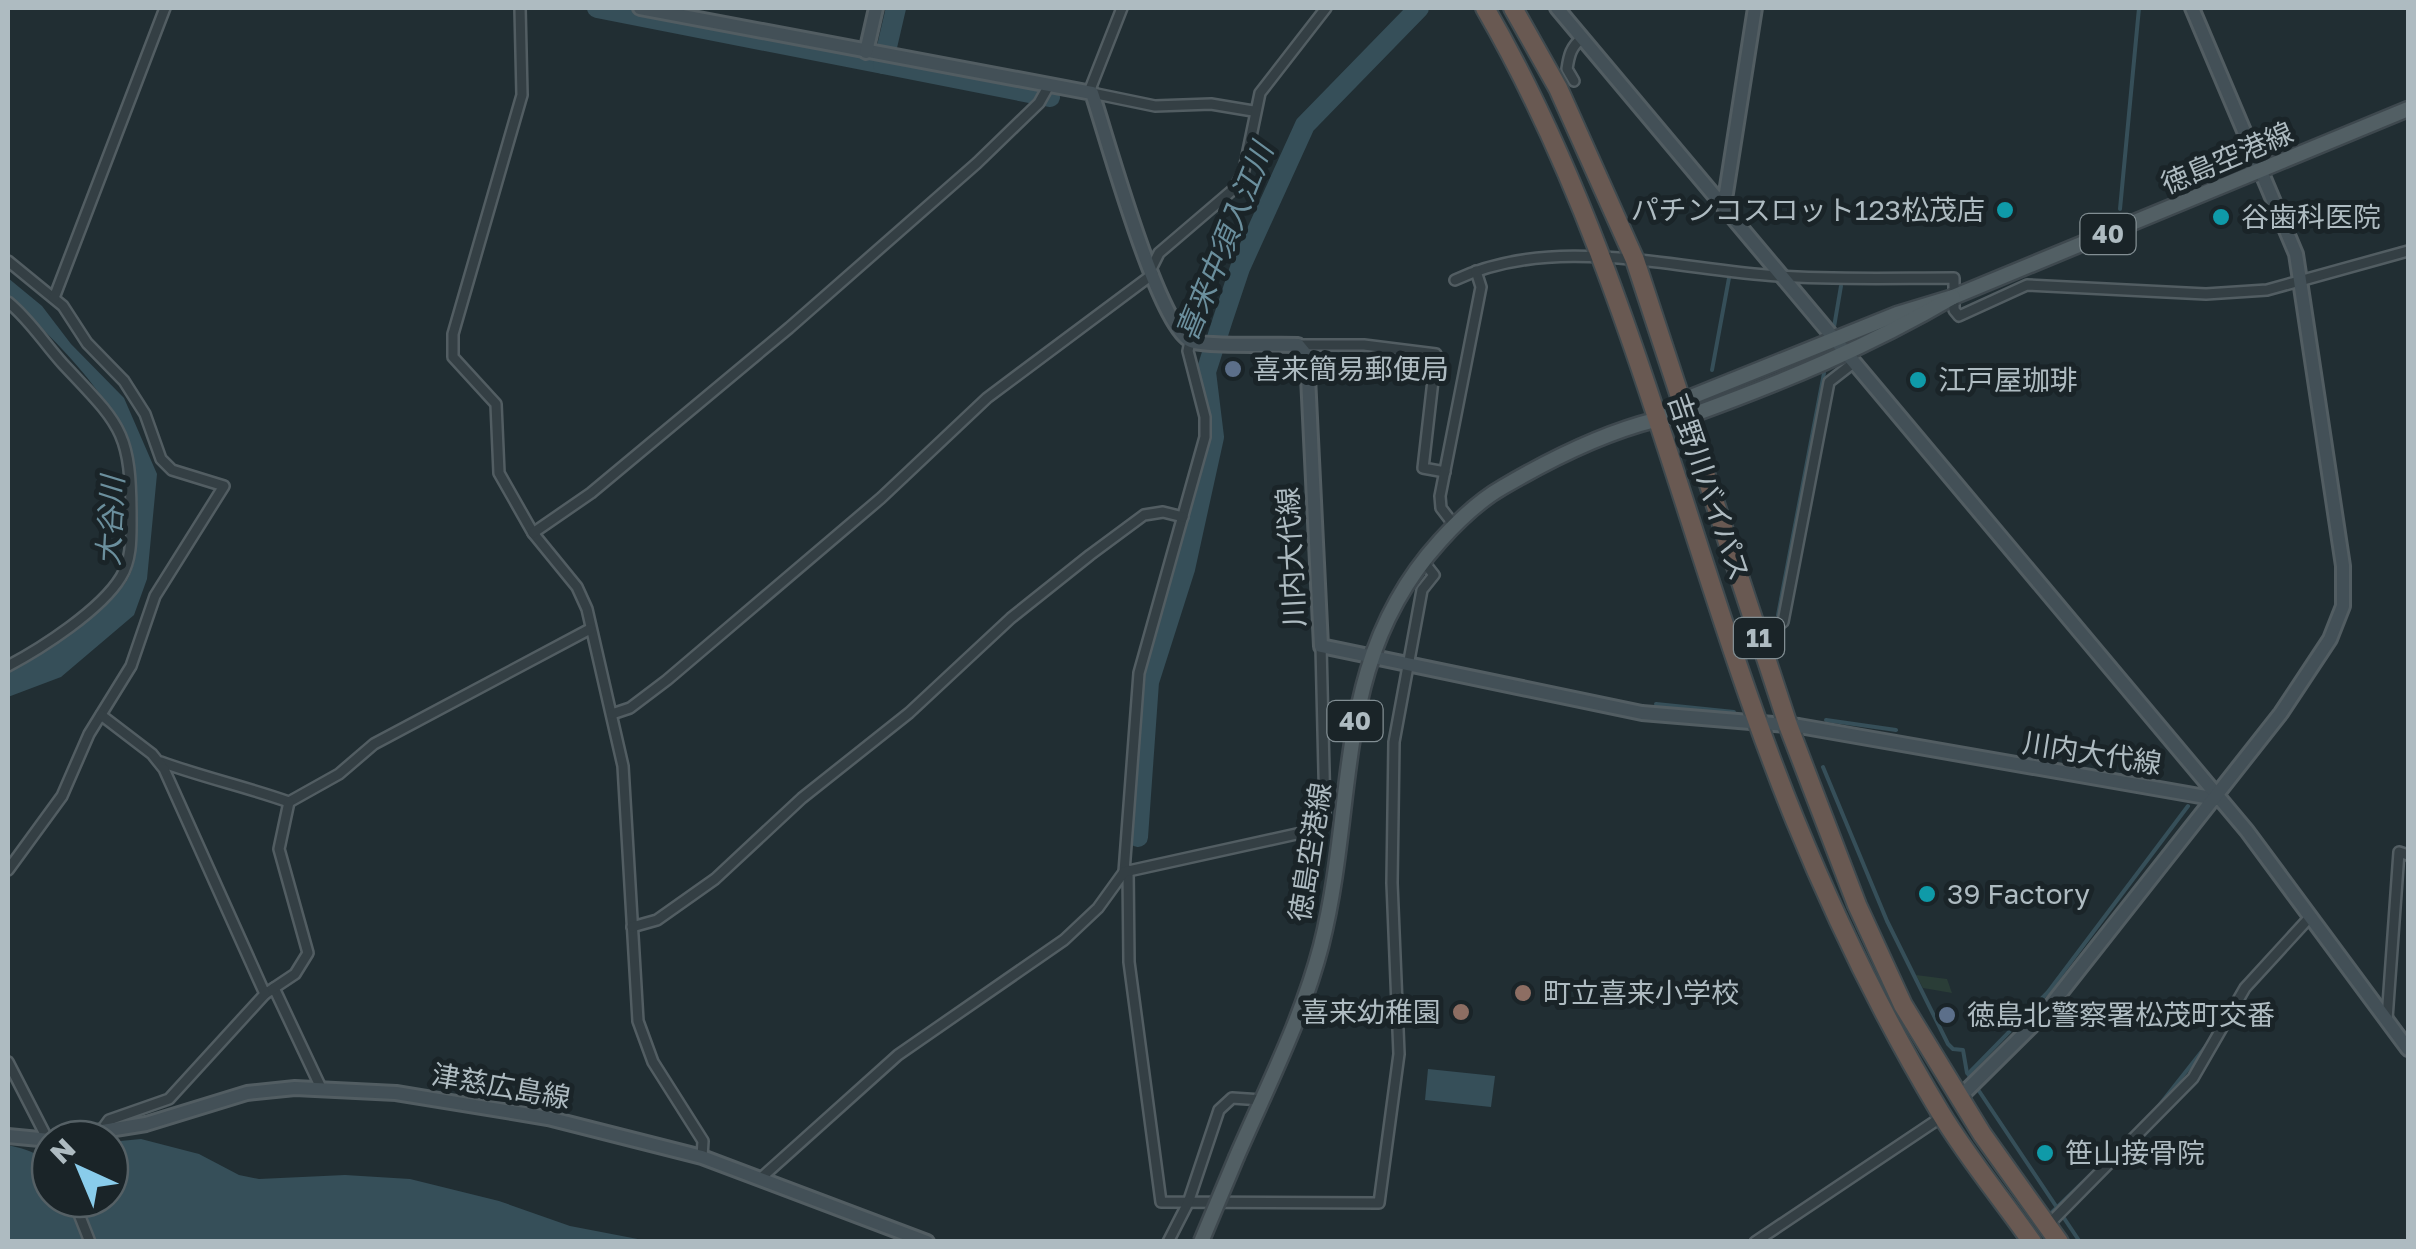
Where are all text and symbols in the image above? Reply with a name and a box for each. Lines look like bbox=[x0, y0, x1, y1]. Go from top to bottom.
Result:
street label: 徳島空港線 bbox=[2156, 115, 2298, 200]
water label: 喜来中須入江川 bbox=[1168, 135, 1281, 346]
place label: パチンコスロット123松茂店 bbox=[1631, 193, 1985, 226]
marker: パチンコスロット123松茂店 bbox=[1994, 199, 2016, 221]
place label: 谷歯科医院 bbox=[2241, 200, 2381, 233]
marker: 谷歯科医院 bbox=[2210, 206, 2232, 228]
road number: 40 bbox=[2080, 214, 2136, 254]
place label: 喜来簡易郵便局 bbox=[1253, 352, 1449, 385]
marker: 喜来簡易郵便局 bbox=[1222, 358, 1244, 380]
place label: 江戸屋珈琲 bbox=[1938, 363, 2078, 396]
marker: 江戸屋珈琲 bbox=[1907, 369, 1929, 391]
street label: 吉野川バイパス bbox=[1662, 389, 1757, 585]
water label: 大谷川 bbox=[90, 472, 130, 567]
street label: 川内大代線 bbox=[1270, 486, 1311, 628]
road number: 11 bbox=[1734, 618, 1784, 658]
road number: 40 bbox=[1328, 701, 1382, 741]
street label: 川内大代線 bbox=[2020, 725, 2164, 780]
street label: 徳島空港線 bbox=[1282, 780, 1337, 924]
place label: 39 Factory bbox=[1947, 877, 2090, 910]
marker: 39 Factory bbox=[1916, 883, 1938, 905]
place label: 町立喜来小学校 bbox=[1543, 976, 1739, 1009]
marker: 町立喜来小学校 bbox=[1512, 982, 1534, 1004]
place label: 喜来幼稚園 bbox=[1301, 995, 1441, 1028]
place label: 徳島北警察署松茂町交番 bbox=[1967, 998, 2275, 1031]
marker: 喜来幼稚園 bbox=[1450, 1001, 1472, 1023]
marker: 徳島北警察署松茂町交番 bbox=[1936, 1004, 1958, 1026]
street label: 津慈広島線 bbox=[429, 1057, 573, 1114]
north arrow bbox=[30, 1119, 130, 1219]
text: N bbox=[43, 1131, 81, 1170]
place label: 笹山接骨院 bbox=[2065, 1136, 2205, 1169]
marker: 笹山接骨院 bbox=[2034, 1142, 2056, 1164]

